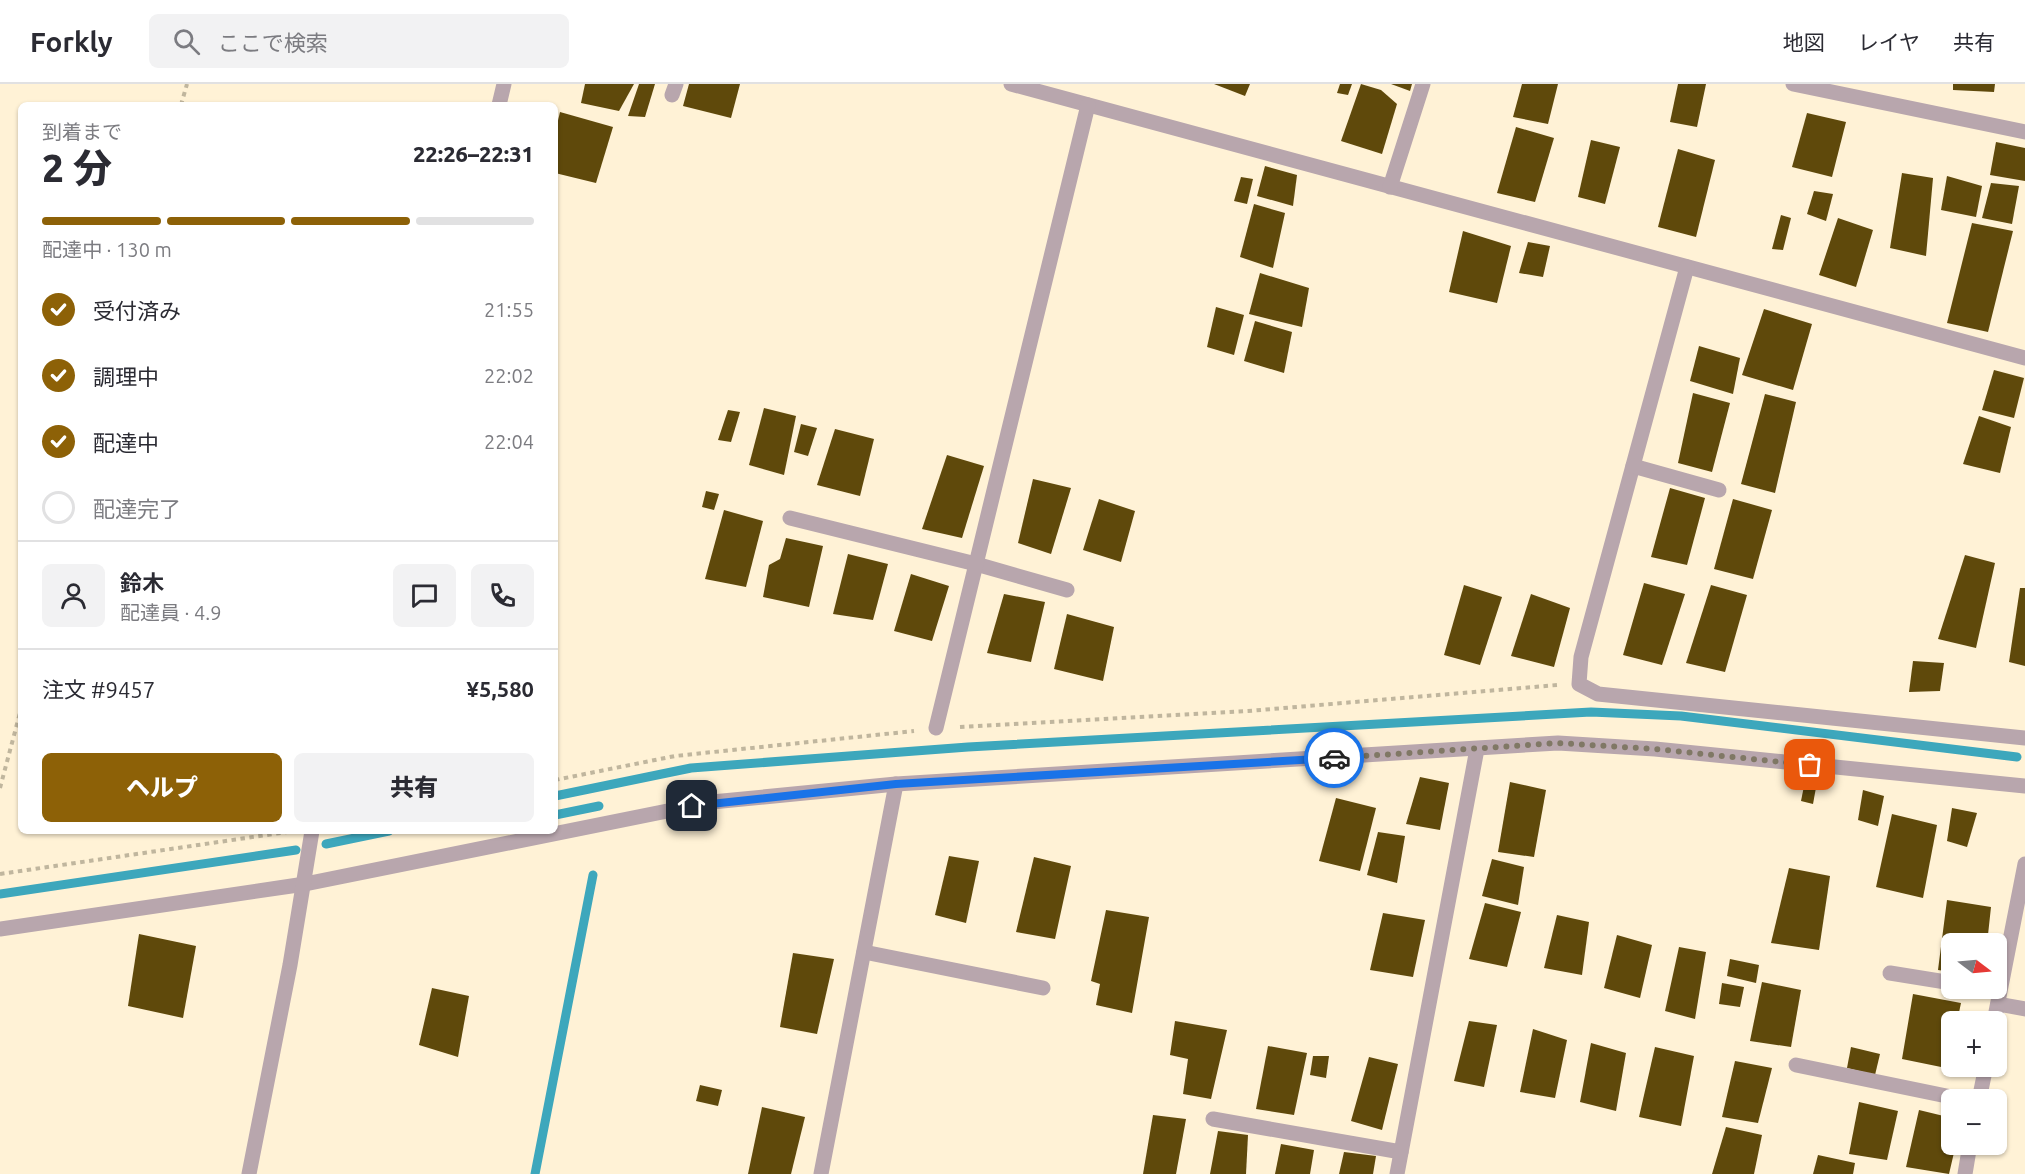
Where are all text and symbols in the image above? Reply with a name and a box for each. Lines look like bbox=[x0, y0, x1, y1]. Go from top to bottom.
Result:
search box bbox=[149, 14, 569, 68]
icon: search bbox=[170, 25, 203, 58]
text: Forkly bbox=[30, 26, 113, 57]
text: ここで検索 bbox=[218, 30, 328, 55]
text: 地図 bbox=[1783, 30, 1825, 54]
text: レイヤ bbox=[1858, 30, 1920, 54]
text: 共有 bbox=[1953, 30, 1995, 54]
text: 到着まで bbox=[42, 120, 122, 143]
text: 22:26–22:31 bbox=[413, 141, 534, 166]
text: 2 分 bbox=[42, 146, 112, 189]
text: 配達中 · 130 m bbox=[42, 238, 172, 261]
icon: check bbox=[42, 293, 75, 326]
text: 受付済み bbox=[93, 298, 181, 323]
text: 21:55 bbox=[484, 298, 534, 321]
icon: check bbox=[42, 359, 75, 392]
text: 調理中 bbox=[93, 364, 159, 389]
text: 22:02 bbox=[484, 364, 534, 387]
icon: check bbox=[42, 425, 75, 458]
text: 配達中 bbox=[93, 430, 159, 455]
text: 22:04 bbox=[484, 430, 534, 453]
text: 配達完了 bbox=[93, 496, 181, 521]
button: person bbox=[42, 564, 105, 627]
button: chat bbox=[393, 564, 456, 627]
button: phone bbox=[471, 564, 534, 627]
text: 鈴木 bbox=[120, 570, 164, 595]
text: 配達員 · 4.9 bbox=[120, 601, 222, 624]
text: ¥5,580 bbox=[467, 676, 534, 701]
text: 注文 #9457 bbox=[42, 677, 155, 702]
courier bbox=[1304, 728, 1364, 788]
pin bbox=[1784, 739, 1835, 790]
icon: car bbox=[1318, 742, 1351, 775]
icon: bag bbox=[1793, 748, 1826, 781]
button: ヘルプ bbox=[42, 753, 282, 822]
button: 共有 bbox=[294, 753, 534, 822]
pin bbox=[666, 780, 717, 831]
icon: home bbox=[675, 789, 708, 822]
north arrow bbox=[1941, 933, 2007, 999]
map controls bbox=[1941, 933, 2007, 1155]
button: + bbox=[1941, 1011, 2007, 1077]
button: − bbox=[1941, 1089, 2007, 1155]

